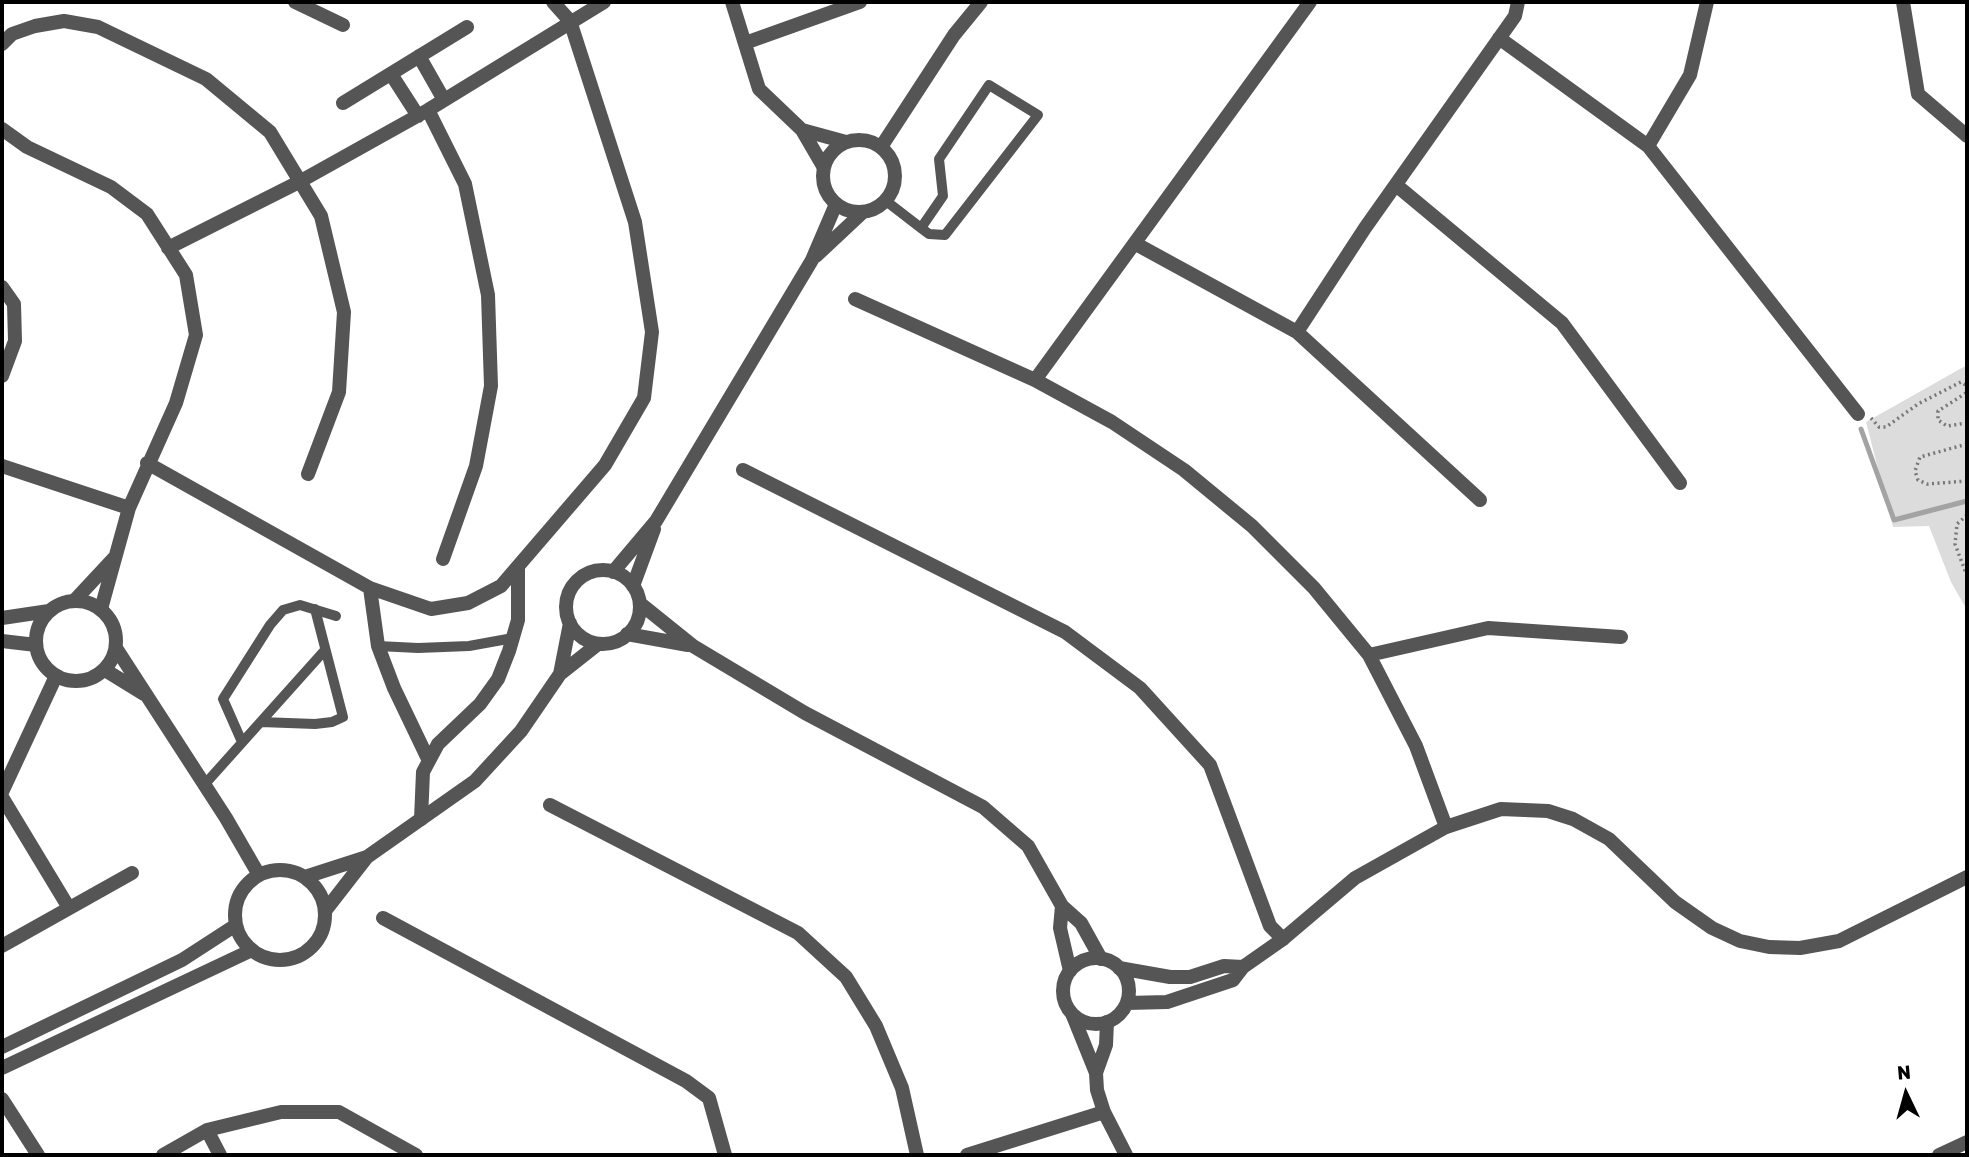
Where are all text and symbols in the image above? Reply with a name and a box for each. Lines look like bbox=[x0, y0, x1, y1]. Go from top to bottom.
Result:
north arrow bbox=[1871, 1059, 1941, 1129]
text: N bbox=[1896, 1061, 1912, 1085]

